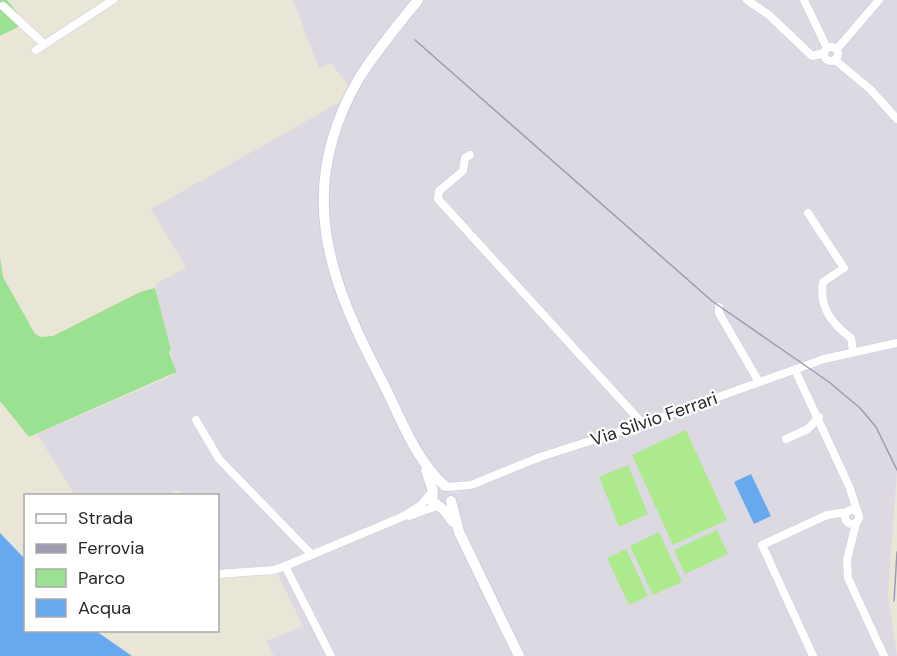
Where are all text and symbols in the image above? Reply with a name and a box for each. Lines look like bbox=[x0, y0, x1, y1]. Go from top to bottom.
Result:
street label: Via Silvio Ferrari bbox=[587, 386, 721, 452]
legend bbox=[24, 494, 219, 632]
text: Strada bbox=[78, 506, 133, 530]
text: Ferrovia bbox=[78, 536, 144, 560]
text: Parco bbox=[78, 566, 125, 590]
text: Acqua bbox=[78, 596, 131, 620]

